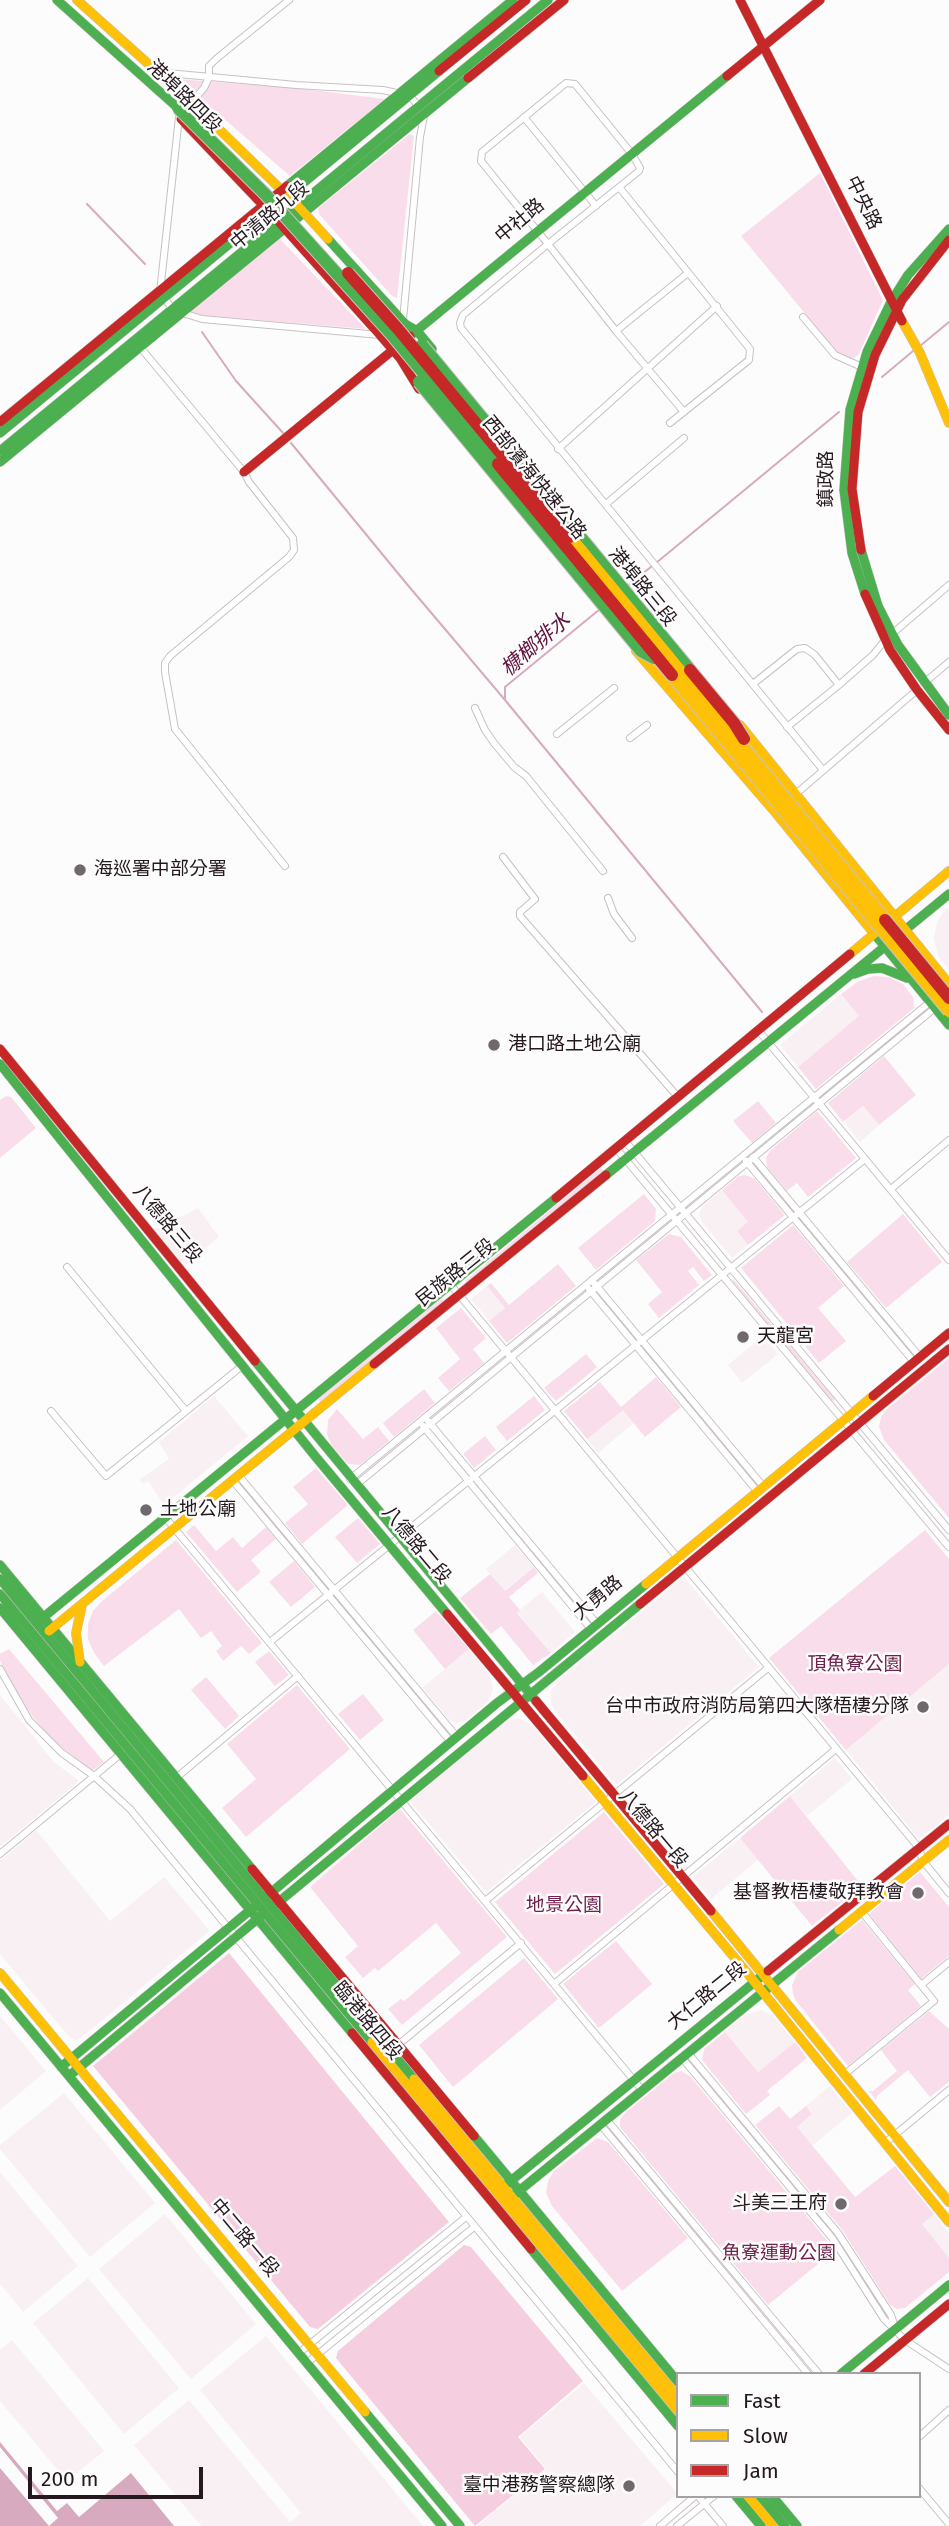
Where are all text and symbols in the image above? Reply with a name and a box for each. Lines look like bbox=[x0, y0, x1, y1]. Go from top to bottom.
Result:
street label: 港埠路四段 bbox=[142, 56, 226, 138]
street label: 中央路 bbox=[840, 172, 886, 234]
street label: 中清路九段 bbox=[226, 177, 314, 255]
street label: 中社路 bbox=[491, 194, 549, 248]
street label: 西部濱海快速公路 bbox=[477, 412, 591, 544]
street label: 鎮政路 bbox=[816, 451, 838, 507]
street label: 港埠路三段 bbox=[603, 543, 681, 631]
water label: 槺榔排水 bbox=[496, 608, 576, 682]
place label: 海巡署中部分署 bbox=[94, 859, 227, 881]
marker: 海巡署中部分署 bbox=[72, 862, 88, 878]
place label: 港口路土地公廟 bbox=[508, 1034, 641, 1056]
marker: 港口路土地公廟 bbox=[486, 1037, 502, 1053]
street label: 八德路三段 bbox=[128, 1180, 206, 1268]
street label: 民族路三段 bbox=[412, 1234, 500, 1312]
place label: 天龍宮 bbox=[757, 1326, 814, 1348]
marker: 天龍宮 bbox=[735, 1329, 751, 1345]
place label: 土地公廟 bbox=[160, 1499, 236, 1521]
street label: 八德路二段 bbox=[377, 1501, 455, 1589]
marker: 土地公廟 bbox=[138, 1502, 154, 1518]
street label: 大勇路 bbox=[569, 1571, 627, 1625]
park label: 頂魚寮公園 bbox=[808, 1654, 902, 1676]
place label: 台中市政府消防局第四大隊梧棲分隊 bbox=[605, 1696, 909, 1718]
marker: 台中市政府消防局第四大隊梧棲分隊 bbox=[915, 1699, 931, 1715]
street label: 八德路一段 bbox=[614, 1785, 692, 1873]
place label: 基督教梧棲敬拜教會 bbox=[733, 1882, 904, 1904]
marker: 基督教梧棲敬拜教會 bbox=[910, 1885, 926, 1901]
park label: 地景公園 bbox=[526, 1895, 602, 1917]
street label: 大仁路二段 bbox=[663, 1957, 751, 2035]
street label: 臨港路四段 bbox=[328, 1977, 406, 2065]
place label: 斗美三王府 bbox=[732, 2193, 827, 2215]
street label: 中二路一段 bbox=[205, 2194, 283, 2282]
marker: 斗美三王府 bbox=[833, 2196, 849, 2212]
park label: 魚寮運動公園 bbox=[722, 2243, 836, 2265]
legend bbox=[676, 2372, 921, 2498]
text: Fast bbox=[743, 2388, 781, 2414]
text: Slow bbox=[743, 2423, 788, 2449]
scale bar bbox=[32, 2452, 206, 2496]
text: Jam bbox=[743, 2458, 779, 2484]
text: 200 m bbox=[41, 2466, 98, 2492]
place label: 臺中港務警察總隊 bbox=[463, 2475, 615, 2497]
marker: 臺中港務警察總隊 bbox=[621, 2478, 637, 2494]

